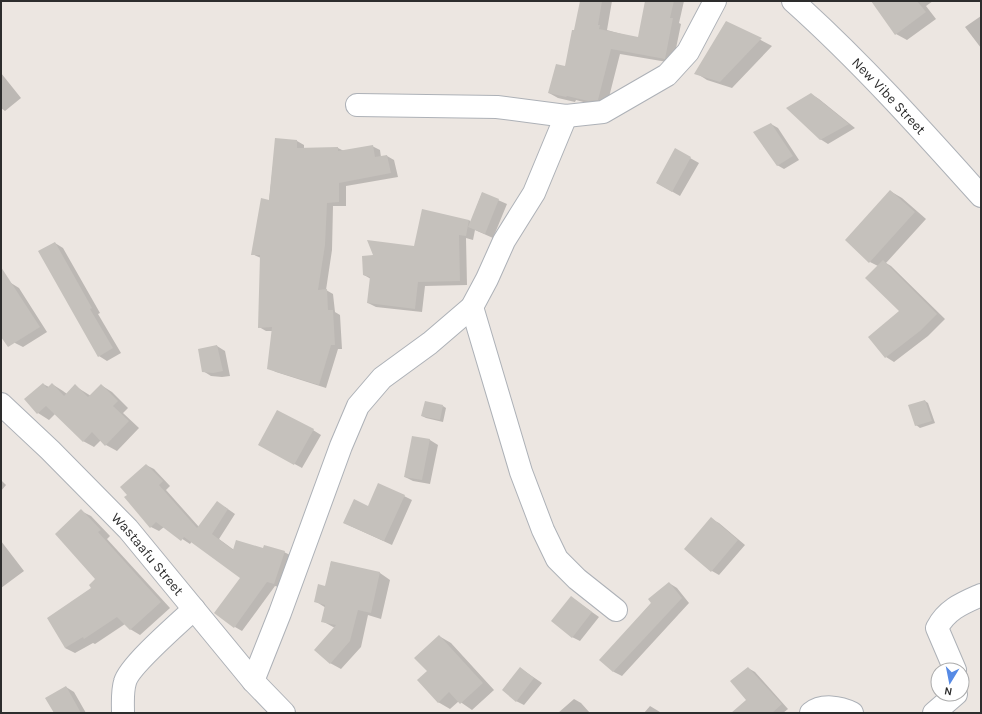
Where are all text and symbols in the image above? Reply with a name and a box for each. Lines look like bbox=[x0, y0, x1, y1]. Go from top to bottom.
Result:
street label: New Vibe Street bbox=[848, 54, 929, 138]
street label: Wastaafu Street bbox=[108, 509, 187, 599]
north arrow bbox=[930, 662, 970, 702]
text: N bbox=[943, 684, 953, 698]

